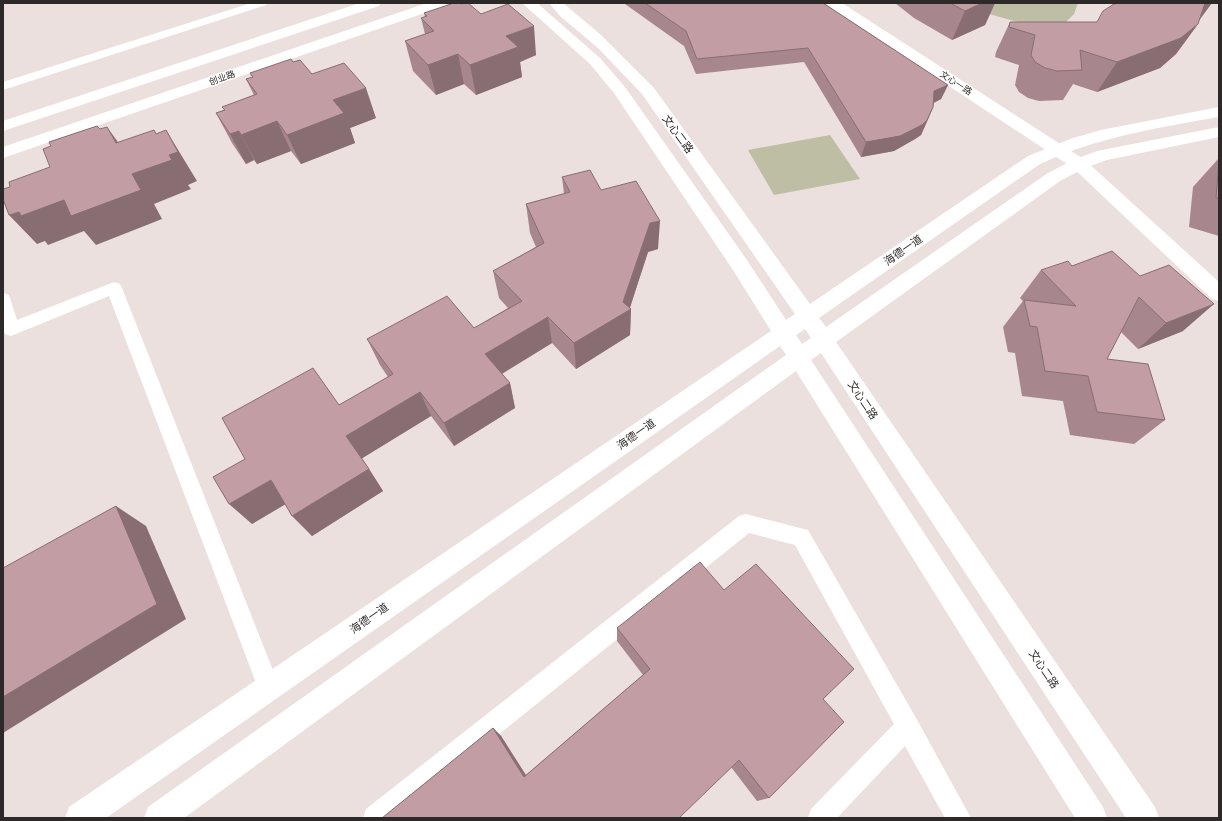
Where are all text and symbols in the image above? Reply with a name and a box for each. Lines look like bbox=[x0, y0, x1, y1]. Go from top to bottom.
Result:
street label: 创业路 bbox=[207, 68, 236, 87]
street label: 文心一路 bbox=[938, 68, 974, 97]
street label: 文心二路 bbox=[659, 112, 697, 156]
street label: 海德一道 bbox=[881, 232, 925, 268]
street label: 文心二路 bbox=[845, 378, 881, 422]
street label: 海德一道 bbox=[614, 416, 658, 452]
street label: 海德一道 bbox=[347, 600, 391, 636]
street label: 文心二路 bbox=[1026, 647, 1062, 691]

